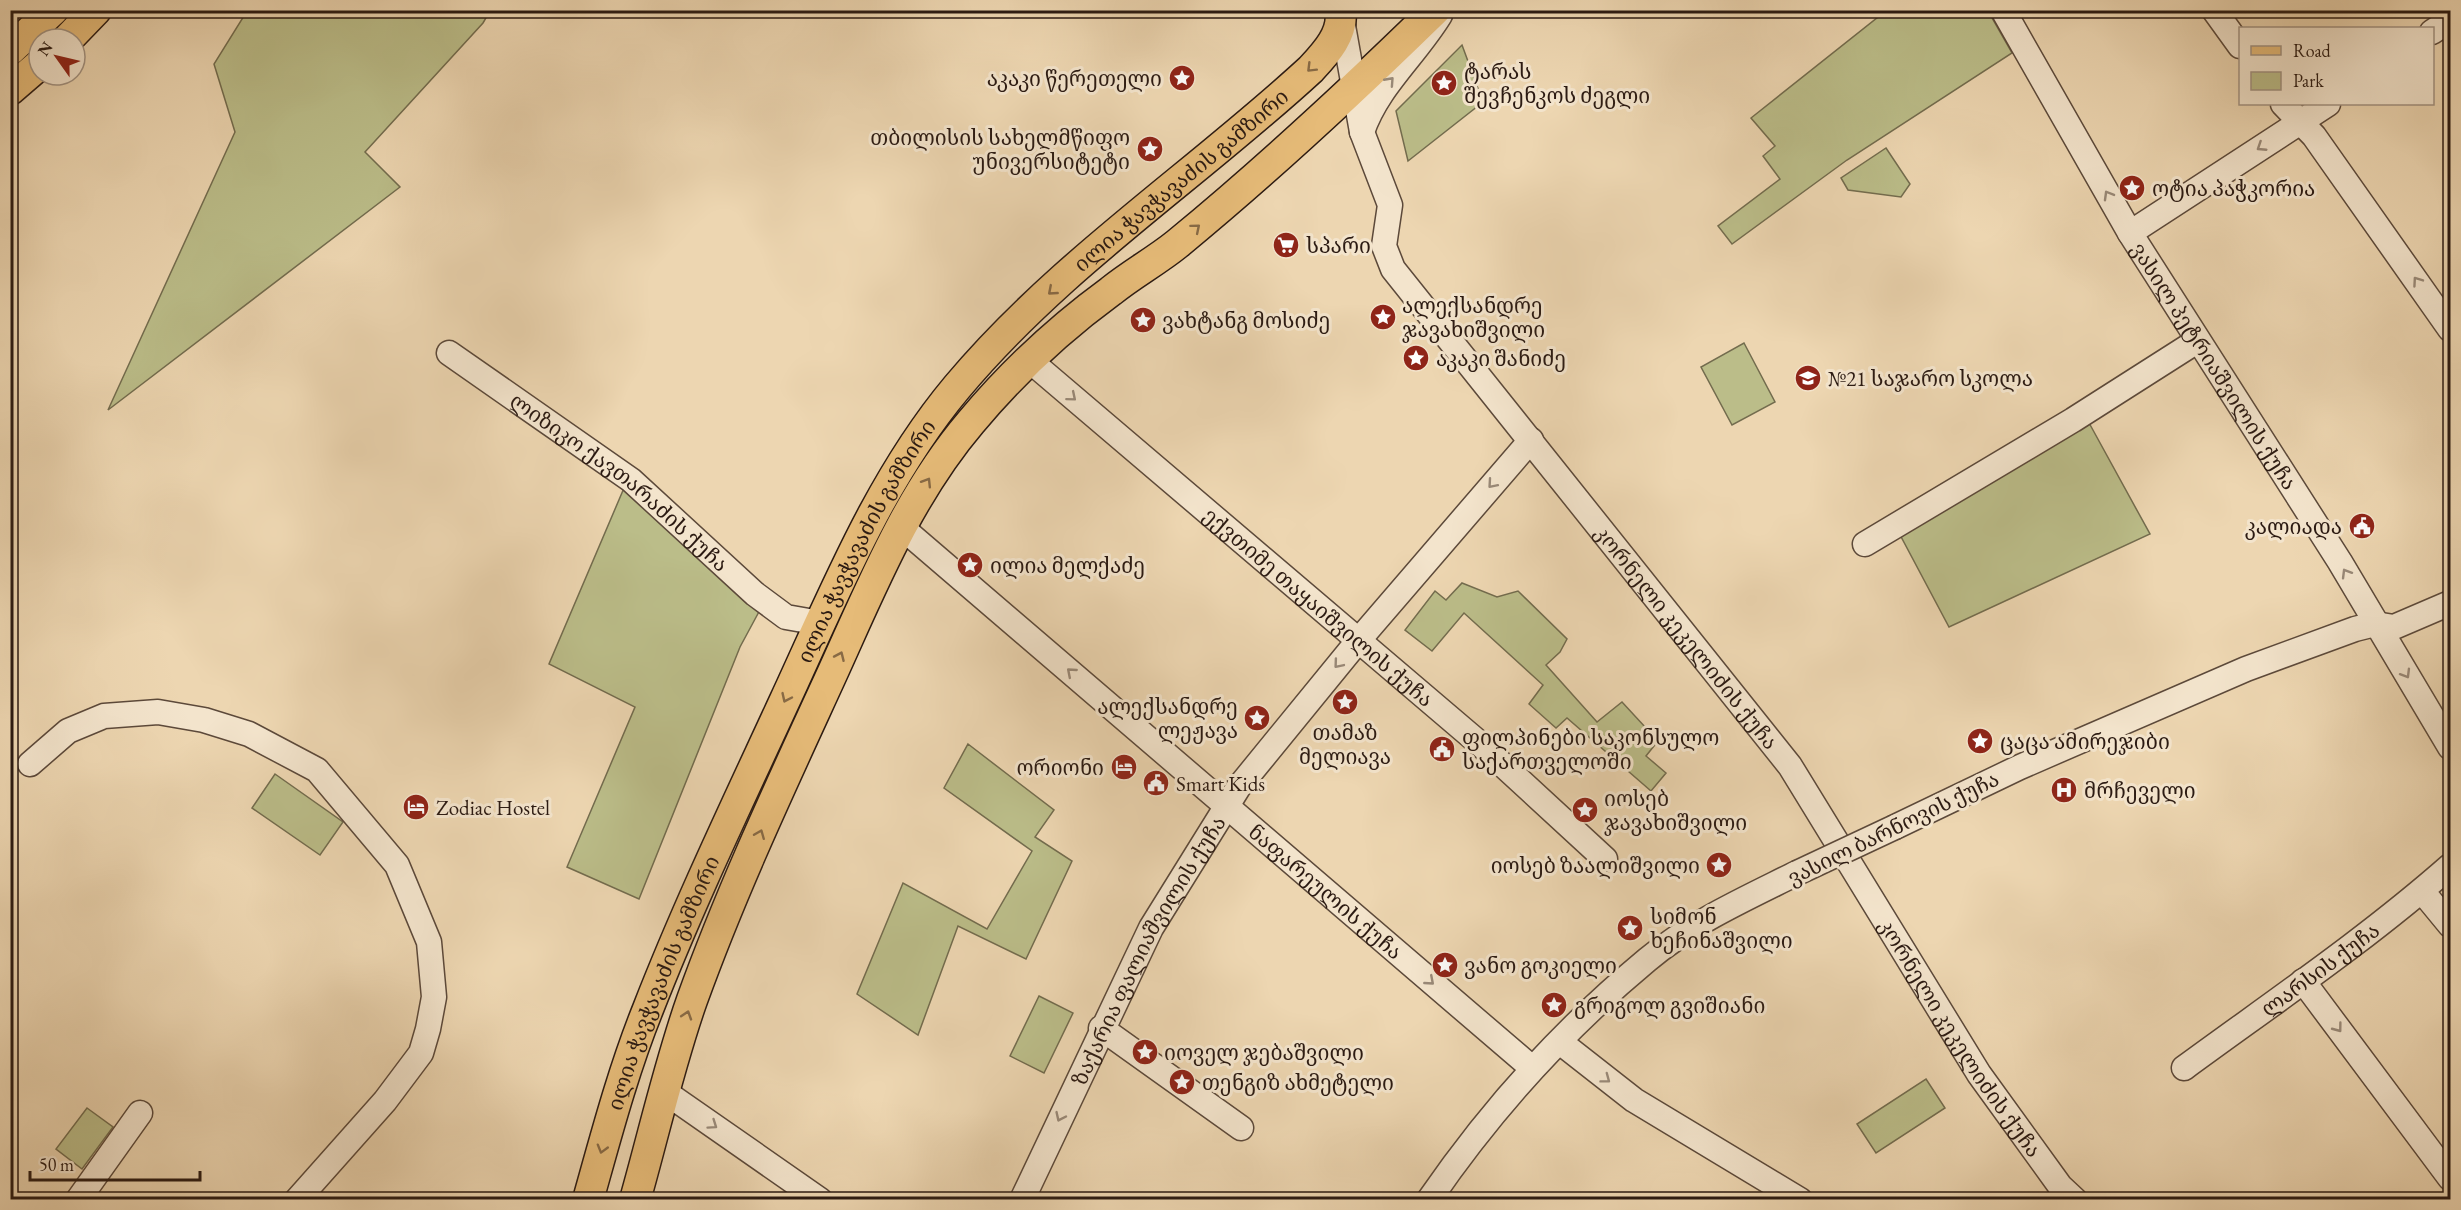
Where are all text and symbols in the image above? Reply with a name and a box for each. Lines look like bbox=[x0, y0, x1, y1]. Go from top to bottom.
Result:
north arrow bbox=[27, 27, 87, 87]
legend bbox=[2239, 27, 2434, 105]
text: N bbox=[33, 38, 57, 60]
text: Road bbox=[2293, 39, 2332, 62]
place label: ტარას შევჩენკოს ძეგლი bbox=[1464, 58, 1650, 109]
one-way arrow bbox=[1307, 61, 1318, 72]
place icon: აკაკი წერეთელი bbox=[1167, 63, 1197, 93]
place label: აკაკი წერეთელი bbox=[987, 65, 1162, 92]
place icon: ტარას შევჩენკოს ძეგლი bbox=[1429, 68, 1459, 98]
text: Park bbox=[2293, 69, 2324, 92]
one-way arrow bbox=[1383, 78, 1394, 88]
street label: ილია ჭავჭავაძის გამზირი bbox=[1068, 82, 1294, 277]
place label: თბილისის სახელმწიფო უნივერსიტეტი bbox=[870, 124, 1130, 175]
place icon: თბილისის სახელმწიფო უნივერსიტეტი bbox=[1135, 134, 1165, 164]
one-way arrow bbox=[2257, 140, 2268, 151]
place icon: ოტია პაჭკორია bbox=[2117, 173, 2147, 203]
place label: ოტია პაჭკორია bbox=[2152, 175, 2315, 202]
one-way arrow bbox=[2103, 191, 2115, 201]
one-way arrow bbox=[1189, 224, 1200, 235]
supermarket icon: სპარი bbox=[1271, 230, 1301, 260]
place label: სპარი bbox=[1306, 232, 1371, 259]
street label: ვასილ პეტრიაშვილის ქუჩა bbox=[2126, 237, 2304, 494]
one-way arrow bbox=[2413, 277, 2424, 288]
one-way arrow bbox=[1048, 284, 1059, 295]
place label: ალექსანდრე ჯავახიშვილი bbox=[1402, 292, 1545, 343]
place icon: ალექსანდრე ჯავახიშვილი bbox=[1368, 302, 1398, 332]
place icon: ვახტანგ მოსიძე bbox=[1128, 305, 1158, 335]
place label: ვახტანგ მოსიძე bbox=[1162, 307, 1330, 334]
place icon: აკაკი შანიძე bbox=[1401, 343, 1431, 373]
place label: აკაკი შანიძე bbox=[1436, 345, 1566, 372]
school or university icon: №21 საჯარო სკოლა bbox=[1793, 363, 1823, 393]
place label: №21 საჯარო სკოლა bbox=[1828, 365, 2033, 392]
street label: ლიზიკო ქავთარაძის ქუჩა bbox=[505, 386, 735, 577]
one-way arrow bbox=[1065, 390, 1076, 401]
street label: ილია ჭავჭავაძის გამზირი bbox=[790, 414, 941, 667]
one-way arrow bbox=[1488, 477, 1499, 488]
one-way arrow bbox=[919, 478, 931, 488]
street label: ექვთიმე თაყაიშვილის ქუჩა bbox=[1198, 501, 1439, 712]
public building icon: კალიადა bbox=[2347, 511, 2377, 541]
place label: კალიადა bbox=[2245, 513, 2342, 540]
street label: კორნელი კეკელიძის ქუჩა bbox=[1589, 519, 1785, 755]
place icon: ილია მელქაძე bbox=[955, 550, 985, 580]
place label: ილია მელქაძე bbox=[990, 552, 1145, 579]
one-way arrow bbox=[2342, 569, 2353, 579]
one-way arrow bbox=[832, 652, 844, 663]
one-way arrow bbox=[1335, 658, 1346, 669]
one-way arrow bbox=[2399, 667, 2410, 678]
one-way arrow bbox=[1067, 668, 1078, 679]
place icon: თამაზ მელიავა bbox=[1330, 687, 1360, 717]
one-way arrow bbox=[781, 691, 793, 702]
place label: ალექსანდრე ლეჟავა bbox=[1097, 693, 1238, 744]
place icon: ალექსანდრე ლეჟავა bbox=[1242, 703, 1272, 733]
place label: თამაზ მელიავა bbox=[1299, 719, 1391, 770]
place label: ფილპინები საკონსულო საქართველოში bbox=[1462, 724, 1719, 775]
place icon: ცაცა ამირეჯიბი bbox=[1965, 726, 1995, 756]
place label: ცაცა ამირეჯიბი bbox=[2000, 728, 2170, 755]
public building icon: ფილპინები საკონსულო საქართველოში bbox=[1427, 734, 1457, 764]
hotel icon: ორიონი bbox=[1109, 752, 1139, 782]
place label: ორიონი bbox=[1016, 754, 1104, 781]
street label: ვასილ ბარნოვის ქუჩა bbox=[1783, 765, 2003, 891]
public building icon: Smart Kids bbox=[1141, 768, 1171, 798]
place label: Smart Kids bbox=[1176, 770, 1265, 797]
hospital icon: მრჩეველი bbox=[2049, 775, 2079, 805]
place label: მრჩეველი bbox=[2084, 777, 2196, 804]
place label: იოსებ ჯავახიშვილი bbox=[1604, 785, 1747, 836]
hotel icon: Zodiac Hostel bbox=[401, 792, 431, 822]
place label: Zodiac Hostel bbox=[436, 794, 550, 821]
place icon: იოსებ ჯავახიშვილი bbox=[1570, 795, 1600, 825]
street label: ზაქარია ფალიაშვილის ქუჩა bbox=[1065, 810, 1231, 1089]
street label: ნაფარეულის ქუჩა bbox=[1243, 818, 1409, 965]
one-way arrow bbox=[753, 829, 765, 840]
place icon: იოსებ ზაალიშვილი bbox=[1704, 850, 1734, 880]
street label: ილია ჭავჭავაძის გამზირი bbox=[601, 851, 725, 1113]
place label: იოსებ ზაალიშვილი bbox=[1491, 852, 1700, 879]
place label: სიმონ ხეჩინაშვილი bbox=[1650, 903, 1793, 954]
place icon: სიმონ ხეჩინაშვილი bbox=[1615, 913, 1645, 943]
street label: კორნელი კეკელიძის ქუჩა bbox=[1873, 913, 2048, 1162]
street label: ლარსის ქუჩა bbox=[2255, 916, 2384, 1022]
place icon: ვანო გოკიელი bbox=[1430, 950, 1460, 980]
place label: ვანო გოკიელი bbox=[1464, 952, 1617, 979]
one-way arrow bbox=[1423, 974, 1434, 985]
place icon: გრიგოლ გვიშიანი bbox=[1539, 990, 1569, 1020]
place label: გრიგოლ გვიშიანი bbox=[1574, 992, 1765, 1019]
one-way arrow bbox=[680, 1010, 693, 1021]
one-way arrow bbox=[2331, 1022, 2342, 1033]
place icon: იოველ ჯებაშვილი bbox=[1130, 1037, 1160, 1067]
place label: იოველ ჯებაშვილი bbox=[1164, 1039, 1364, 1066]
place icon: თენგიზ ახმეტელი bbox=[1167, 1067, 1197, 1097]
place label: თენგიზ ახმეტელი bbox=[1202, 1069, 1394, 1096]
one-way arrow bbox=[1599, 1072, 1610, 1083]
one-way arrow bbox=[1055, 1110, 1067, 1121]
one-way arrow bbox=[707, 1118, 718, 1129]
one-way arrow bbox=[597, 1143, 609, 1154]
scale bar bbox=[30, 1144, 200, 1182]
text: 50 m bbox=[39, 1153, 74, 1176]

